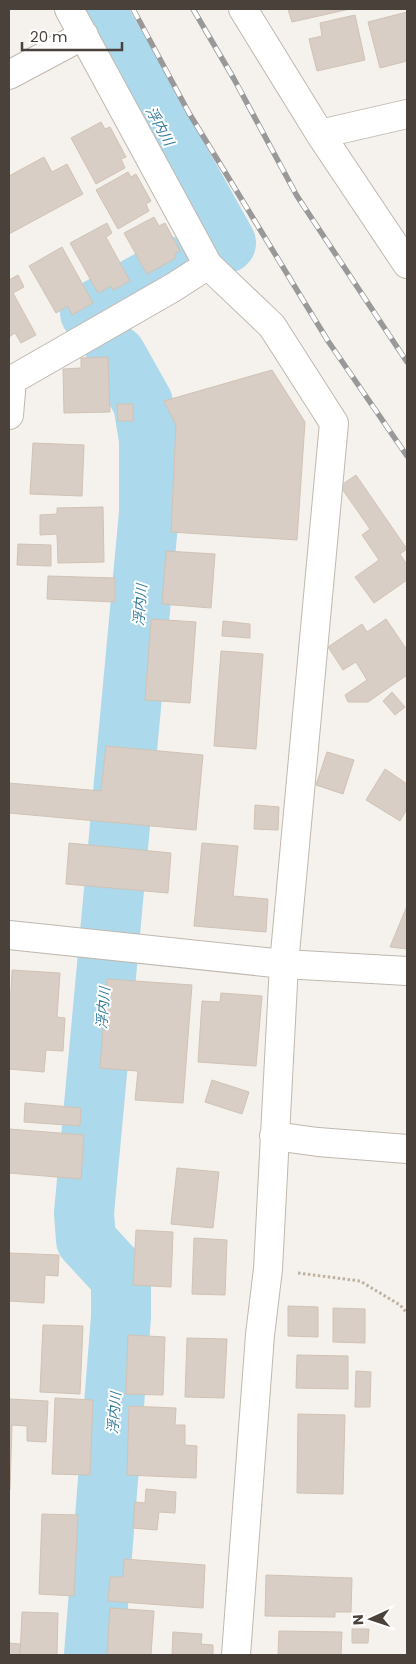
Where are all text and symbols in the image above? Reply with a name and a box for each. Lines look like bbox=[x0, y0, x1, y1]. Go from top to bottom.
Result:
scale bar bbox=[22, 20, 122, 52]
text: 20 m bbox=[30, 26, 68, 47]
water label: 浮内川 bbox=[141, 103, 180, 151]
water label: 浮内川 bbox=[128, 581, 152, 627]
water label: 浮内川 bbox=[91, 984, 115, 1030]
water label: 浮内川 bbox=[102, 1389, 126, 1435]
north arrow bbox=[346, 1594, 396, 1644]
text: N bbox=[348, 1614, 368, 1625]

